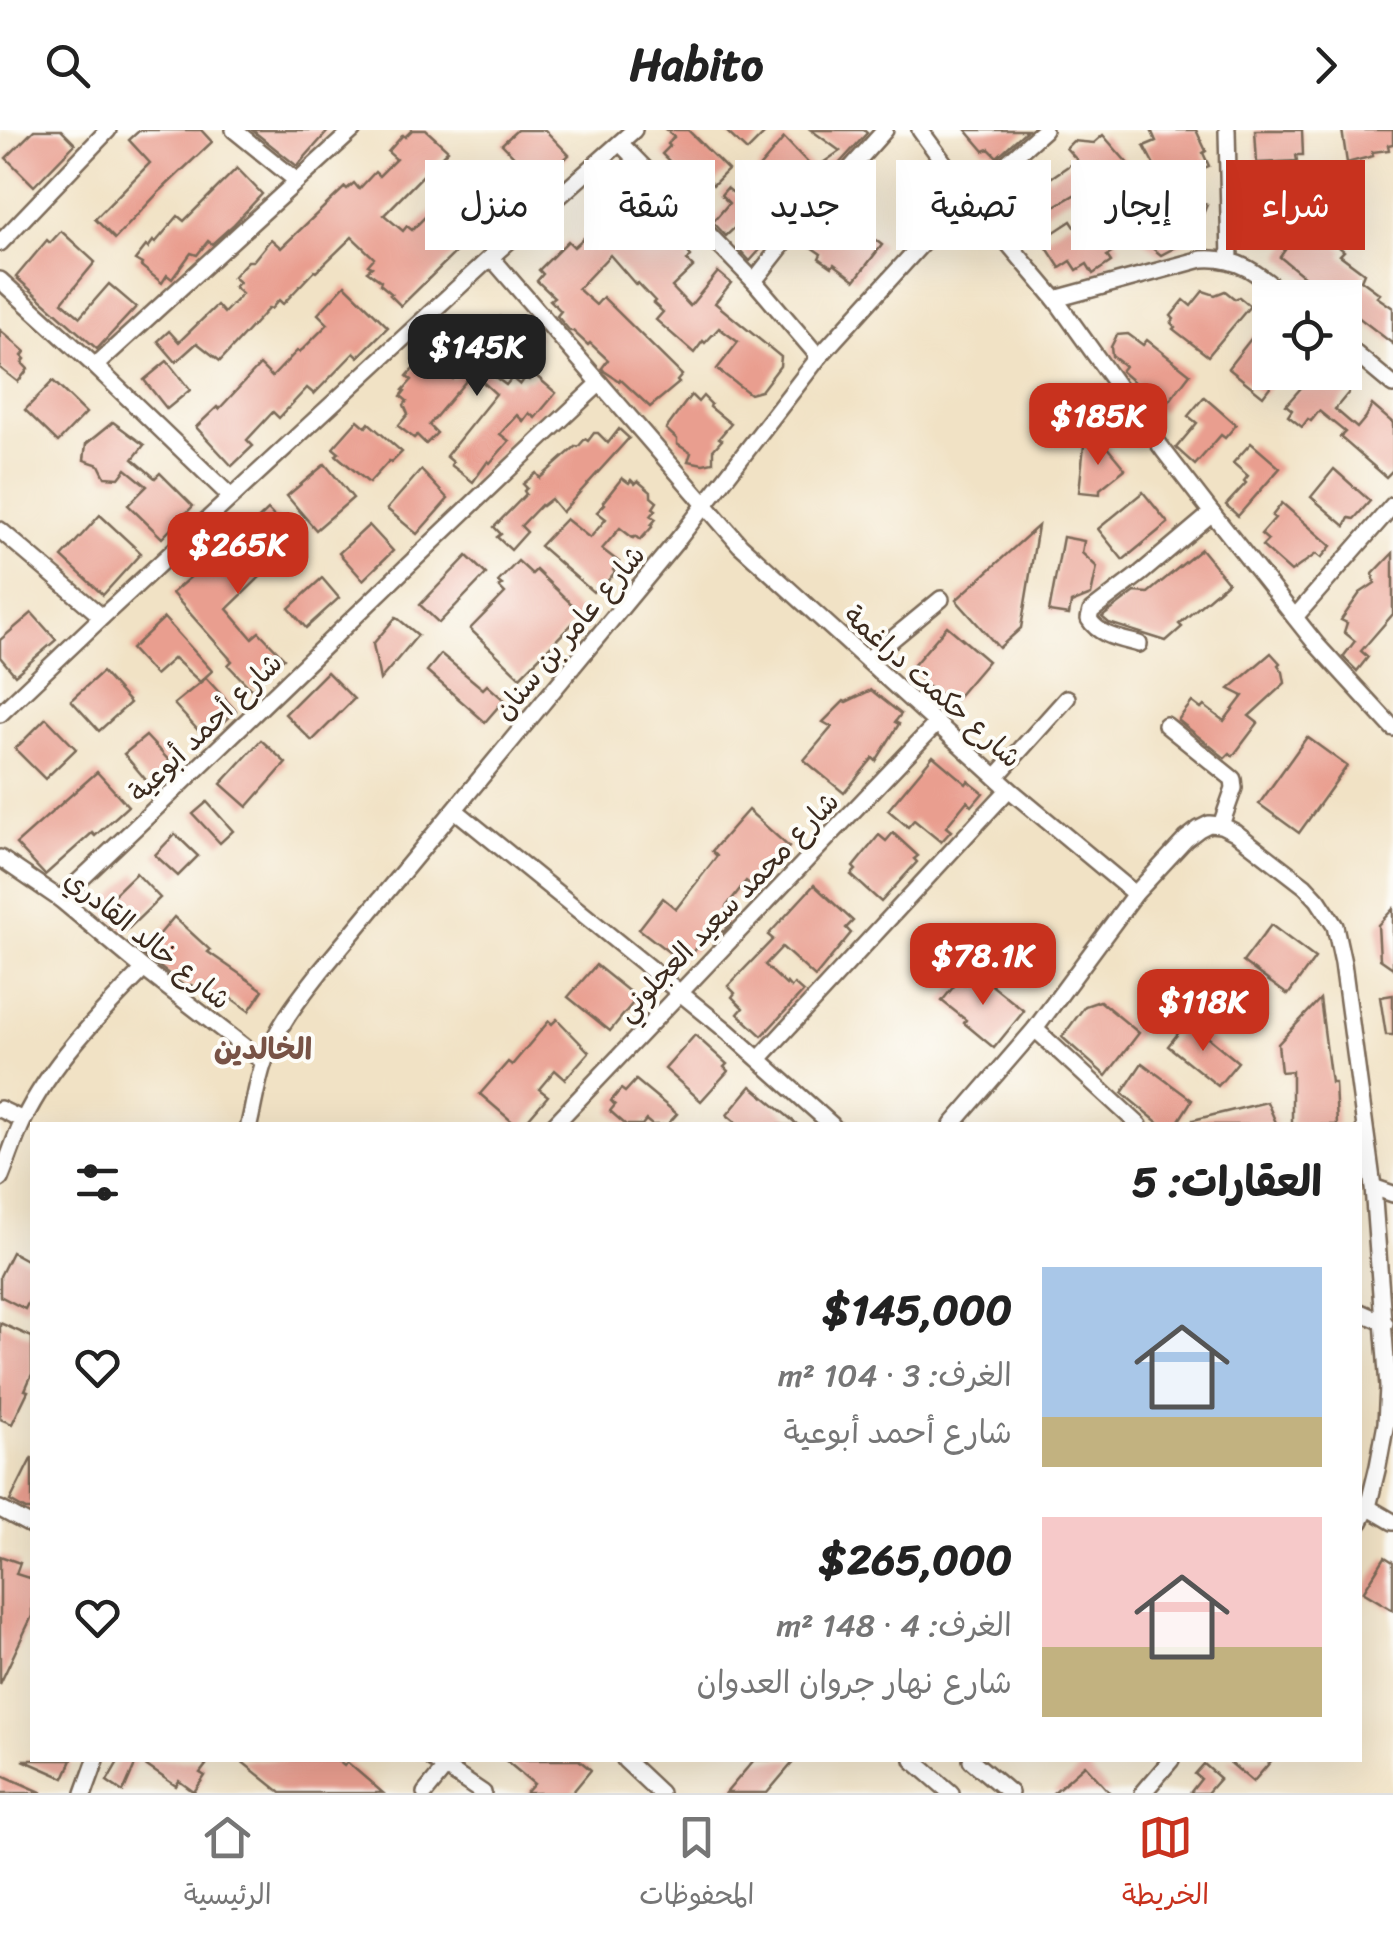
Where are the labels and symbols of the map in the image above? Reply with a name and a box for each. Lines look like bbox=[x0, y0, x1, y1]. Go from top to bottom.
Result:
pin: $145K bbox=[407, 314, 547, 399]
pin: $185K bbox=[1028, 383, 1168, 468]
pin: $265K bbox=[168, 512, 308, 597]
street label: شارع عامر بن سنان bbox=[481, 533, 658, 731]
street label: شارع حكمت دراغمة bbox=[832, 592, 1033, 780]
street label: شارع أحمد أبوعية bbox=[116, 640, 294, 814]
street label: شارع محمد سعيد العجلوني bbox=[603, 779, 851, 1033]
street label: شارع خالد القادري bbox=[53, 856, 242, 1023]
pin: $78.1K bbox=[902, 923, 1064, 1008]
pin: $118K bbox=[1133, 969, 1273, 1054]
district label: الخالدين bbox=[214, 1022, 312, 1076]

